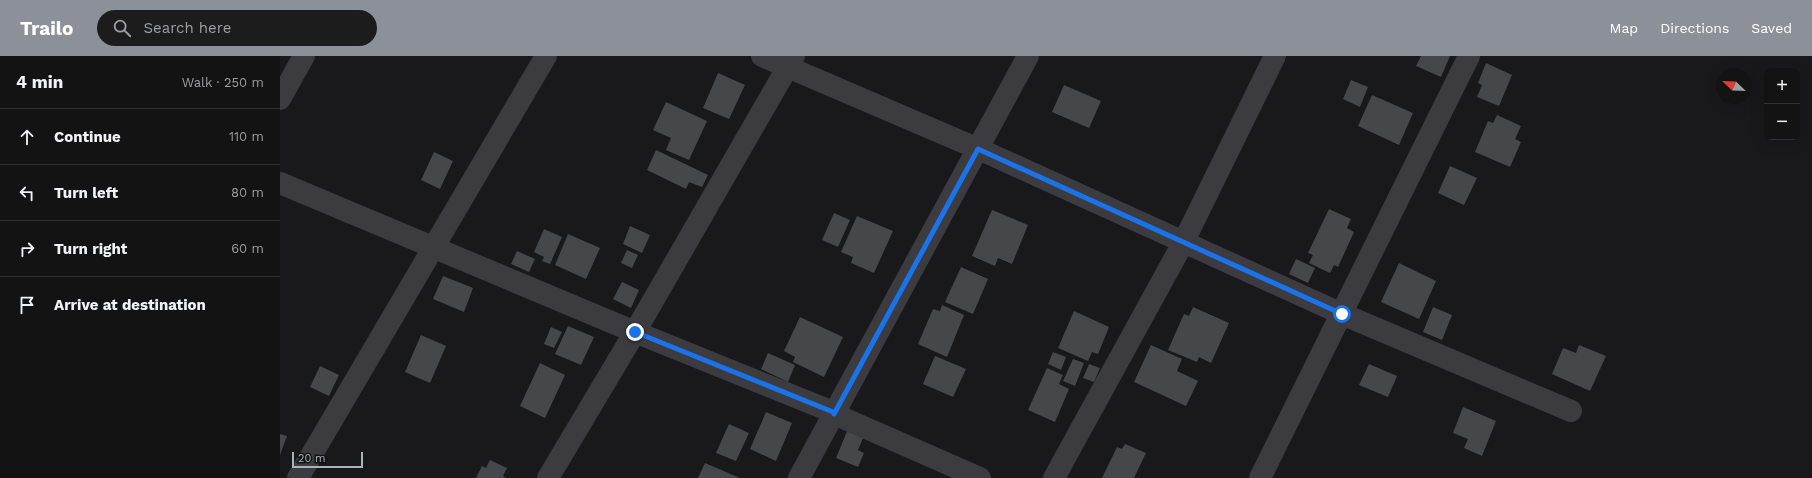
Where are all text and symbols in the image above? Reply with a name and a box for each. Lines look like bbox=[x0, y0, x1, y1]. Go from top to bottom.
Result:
search box bbox=[97, 10, 377, 46]
text: Trailo bbox=[20, 17, 73, 40]
icon: search bbox=[111, 17, 133, 39]
text: Search here bbox=[143, 19, 231, 37]
text: Map bbox=[1610, 20, 1638, 36]
text: Directions bbox=[1660, 20, 1729, 36]
text: Saved bbox=[1751, 20, 1792, 36]
north arrow bbox=[1716, 68, 1752, 104]
map controls bbox=[1764, 68, 1800, 140]
button: + bbox=[1764, 68, 1800, 104]
text: 4 min bbox=[16, 72, 63, 92]
text: Walk · 250 m bbox=[182, 75, 264, 90]
button: − bbox=[1764, 104, 1800, 140]
icon: ahead bbox=[16, 126, 38, 148]
text: Continue bbox=[54, 128, 121, 146]
text: 110 m bbox=[229, 129, 264, 144]
icon: left bbox=[16, 182, 38, 204]
text: Turn left bbox=[54, 184, 118, 202]
text: 80 m bbox=[231, 185, 264, 200]
icon: right bbox=[16, 238, 38, 260]
text: Turn right bbox=[54, 240, 127, 258]
text: 60 m bbox=[231, 241, 264, 256]
icon: arrive bbox=[16, 294, 38, 316]
text: Arrive at destination bbox=[54, 296, 206, 314]
route start bbox=[1333, 305, 1351, 323]
route end bbox=[626, 323, 644, 341]
scale bar bbox=[292, 450, 363, 469]
text: 20 m bbox=[298, 452, 326, 465]

